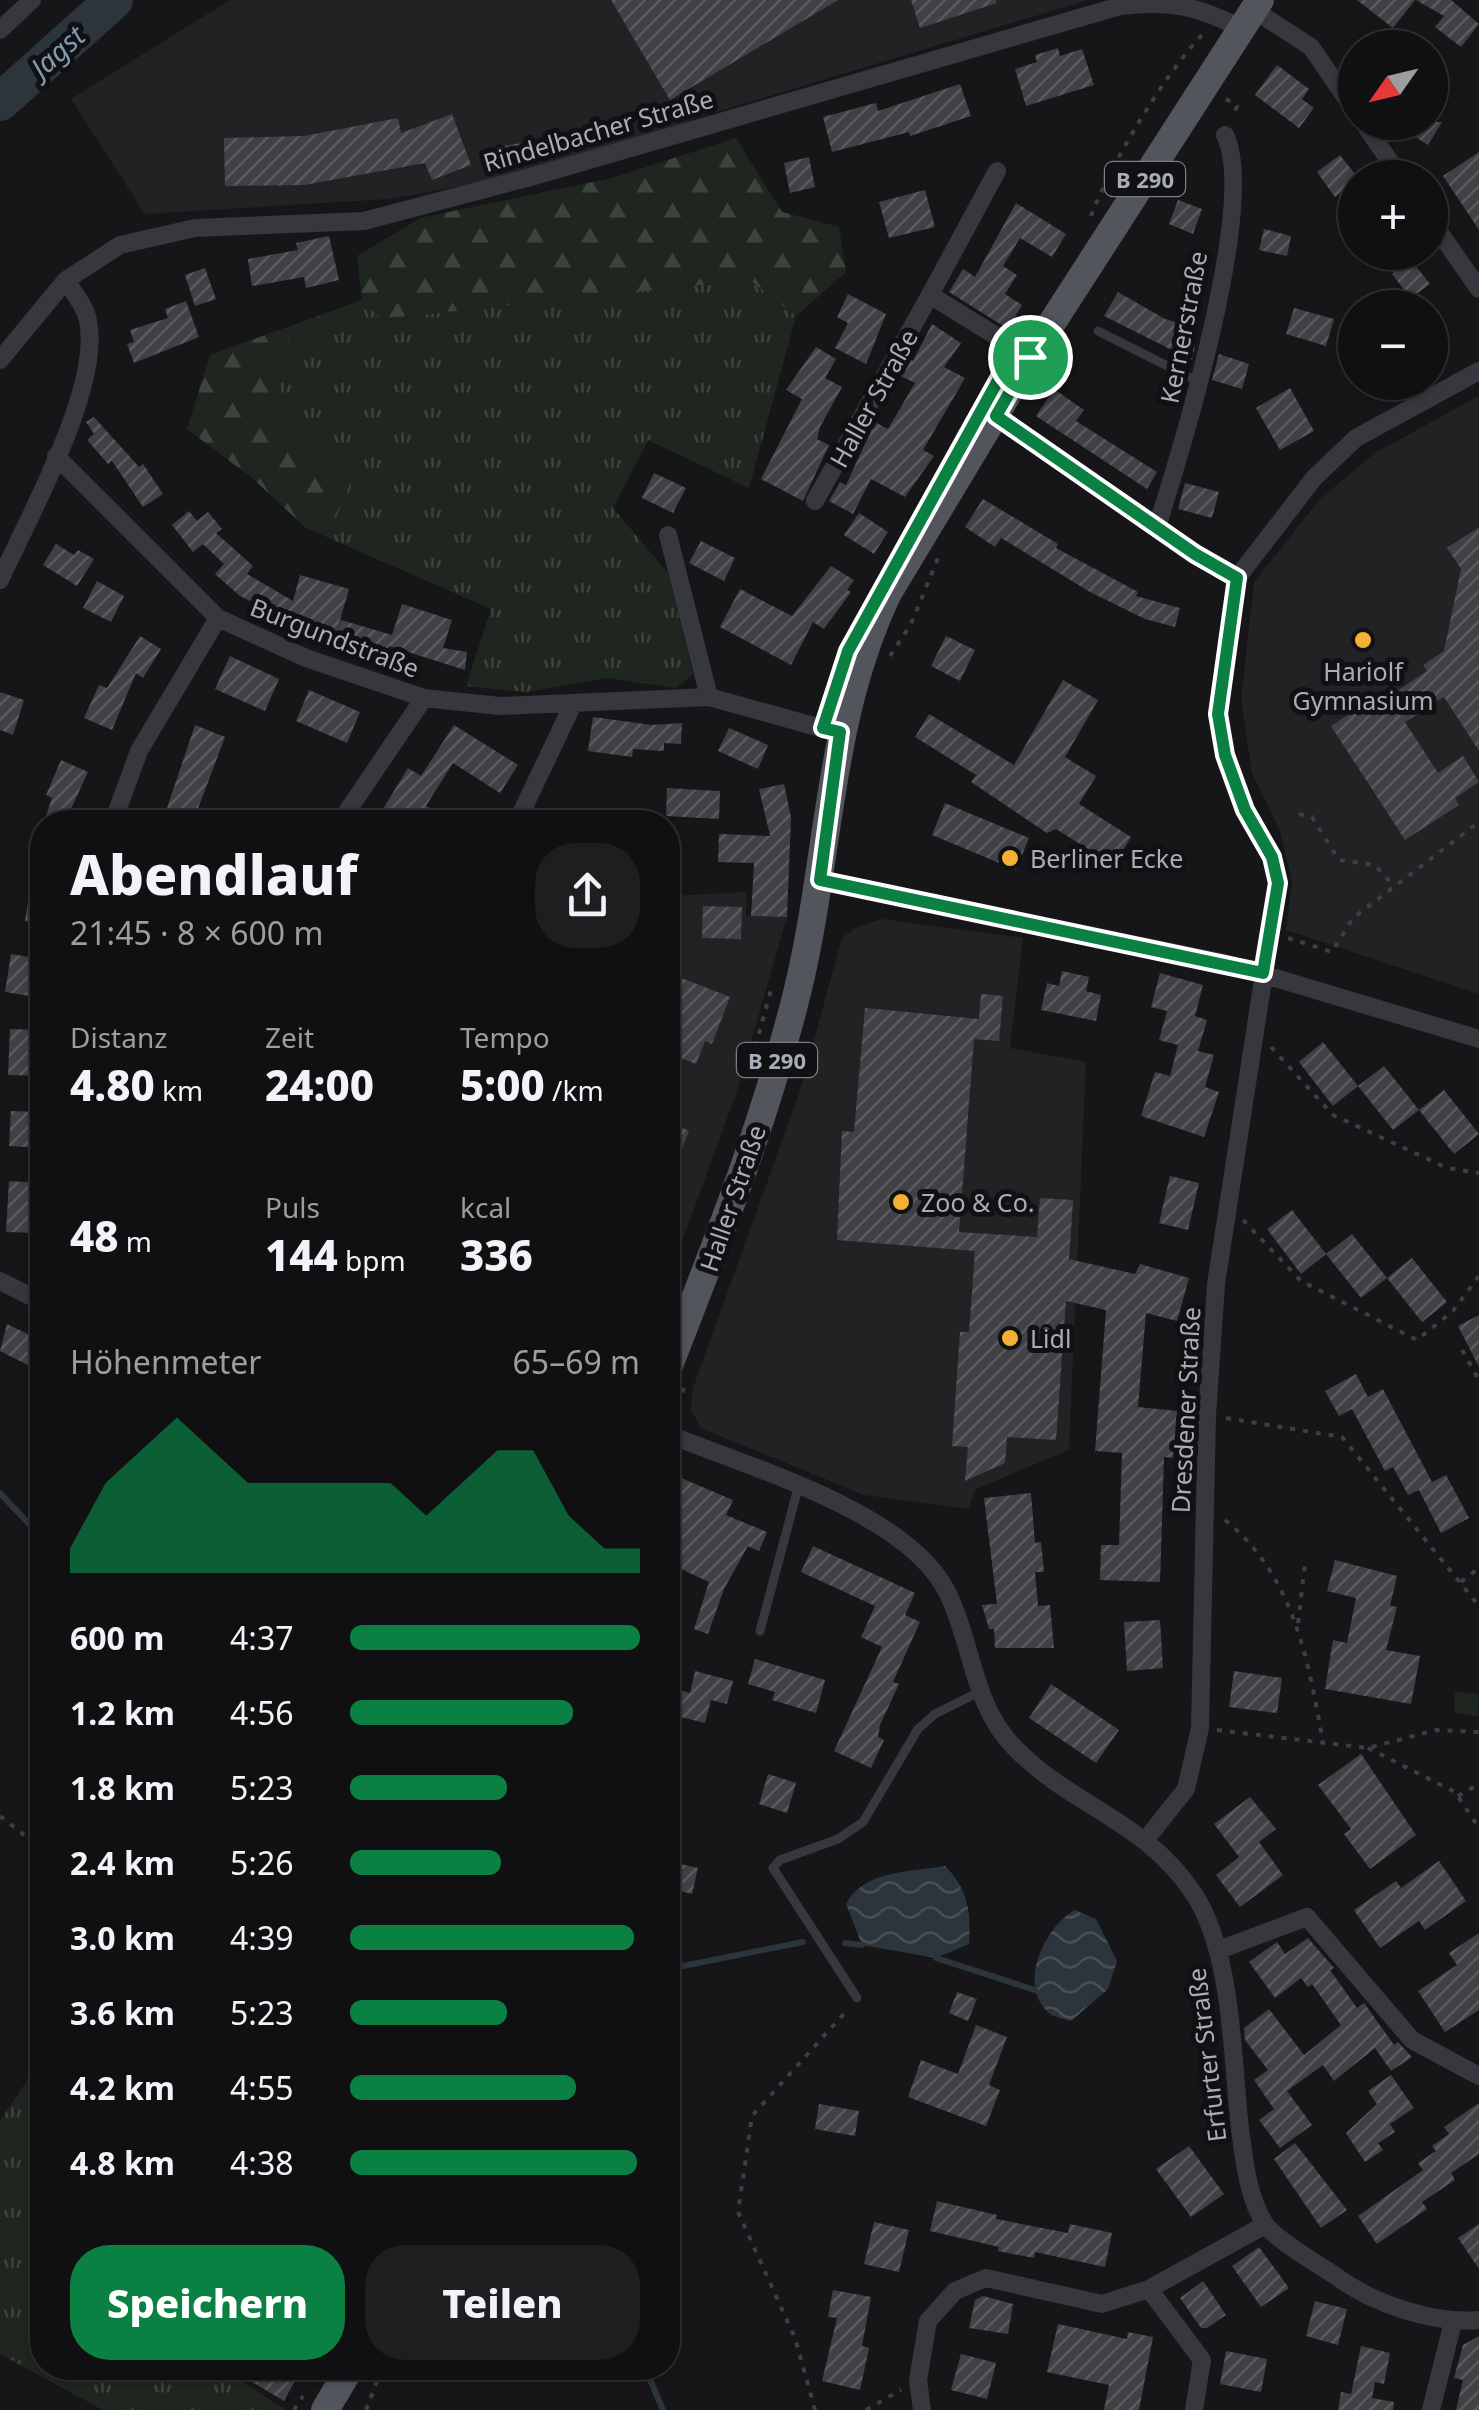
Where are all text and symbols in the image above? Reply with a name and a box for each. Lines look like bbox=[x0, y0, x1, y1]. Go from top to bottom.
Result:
water label: Jagst bbox=[18, 15, 94, 89]
north arrow bbox=[1338, 30, 1448, 140]
map controls bbox=[1338, 30, 1448, 400]
street label: Rindelbacher Straße bbox=[479, 81, 717, 179]
button: + bbox=[1338, 160, 1448, 270]
road number: B 290 bbox=[1105, 162, 1185, 196]
street label: Kernerstraße bbox=[1152, 248, 1214, 406]
button: − bbox=[1338, 290, 1448, 400]
pin bbox=[988, 315, 1073, 400]
street label: Haller Straße bbox=[821, 323, 925, 473]
icon: arrive bbox=[1003, 330, 1058, 385]
street label: Burgundstraße bbox=[246, 589, 424, 685]
marker: Hariolf Gymnasium bbox=[1352, 629, 1374, 651]
place label: Hariolf Gymnasium bbox=[1292, 654, 1434, 717]
text: Abendlauf bbox=[70, 836, 357, 911]
place label: Berliner Ecke bbox=[1030, 841, 1183, 875]
button: share bbox=[535, 843, 640, 948]
marker: Berliner Ecke bbox=[999, 847, 1021, 869]
text: 21:45 · 8 × 600 m bbox=[70, 911, 323, 954]
text: Distanz bbox=[70, 1018, 167, 1056]
text: Zeit bbox=[265, 1018, 314, 1056]
text: Tempo bbox=[460, 1018, 550, 1056]
road number: B 290 bbox=[737, 1043, 817, 1077]
text: 4.80 bbox=[70, 1056, 155, 1113]
text: 24:00 bbox=[265, 1056, 374, 1113]
text: 5:00 bbox=[460, 1056, 545, 1113]
text: km bbox=[155, 1071, 203, 1109]
text: /km bbox=[545, 1071, 604, 1109]
street label: Haller Straße bbox=[691, 1120, 773, 1276]
place label: Zoo & Co. bbox=[921, 1185, 1034, 1219]
text: Puls bbox=[265, 1188, 320, 1226]
text: kcal bbox=[460, 1188, 511, 1226]
marker: Zoo & Co. bbox=[890, 1191, 912, 1213]
text: 48 bbox=[70, 1207, 119, 1264]
text: m bbox=[119, 1222, 152, 1260]
text: 144 bbox=[265, 1226, 338, 1283]
text: 336 bbox=[460, 1226, 533, 1283]
text: bpm bbox=[338, 1241, 406, 1279]
street label: Dresdener Straße bbox=[1163, 1306, 1207, 1514]
place label: Lidl bbox=[1030, 1321, 1071, 1355]
marker: Lidl bbox=[999, 1327, 1021, 1349]
text: Höhenmeter bbox=[70, 1340, 261, 1383]
text: 65–69 m bbox=[513, 1340, 640, 1383]
text: 600 m bbox=[70, 1616, 164, 1659]
text: 4:37 bbox=[230, 1616, 294, 1659]
text: 1.2 km bbox=[70, 1691, 175, 1734]
text: 4:56 bbox=[230, 1691, 294, 1734]
text: 1.8 km bbox=[70, 1766, 175, 1809]
text: 5:23 bbox=[230, 1766, 294, 1809]
text: 2.4 km bbox=[70, 1841, 175, 1884]
text: 5:26 bbox=[230, 1841, 294, 1884]
text: 3.0 km bbox=[70, 1916, 175, 1959]
text: 4:39 bbox=[230, 1916, 294, 1959]
street label: Erfurter Straße bbox=[1178, 1966, 1234, 2144]
text: 3.6 km bbox=[70, 1991, 175, 2034]
text: 5:23 bbox=[230, 1991, 294, 2034]
text: 4.2 km bbox=[70, 2066, 175, 2109]
text: 4:55 bbox=[230, 2066, 294, 2109]
text: 4.8 km bbox=[70, 2141, 175, 2184]
text: 4:38 bbox=[230, 2141, 294, 2184]
button: Speichern bbox=[70, 2245, 345, 2360]
button: Teilen bbox=[365, 2245, 640, 2360]

